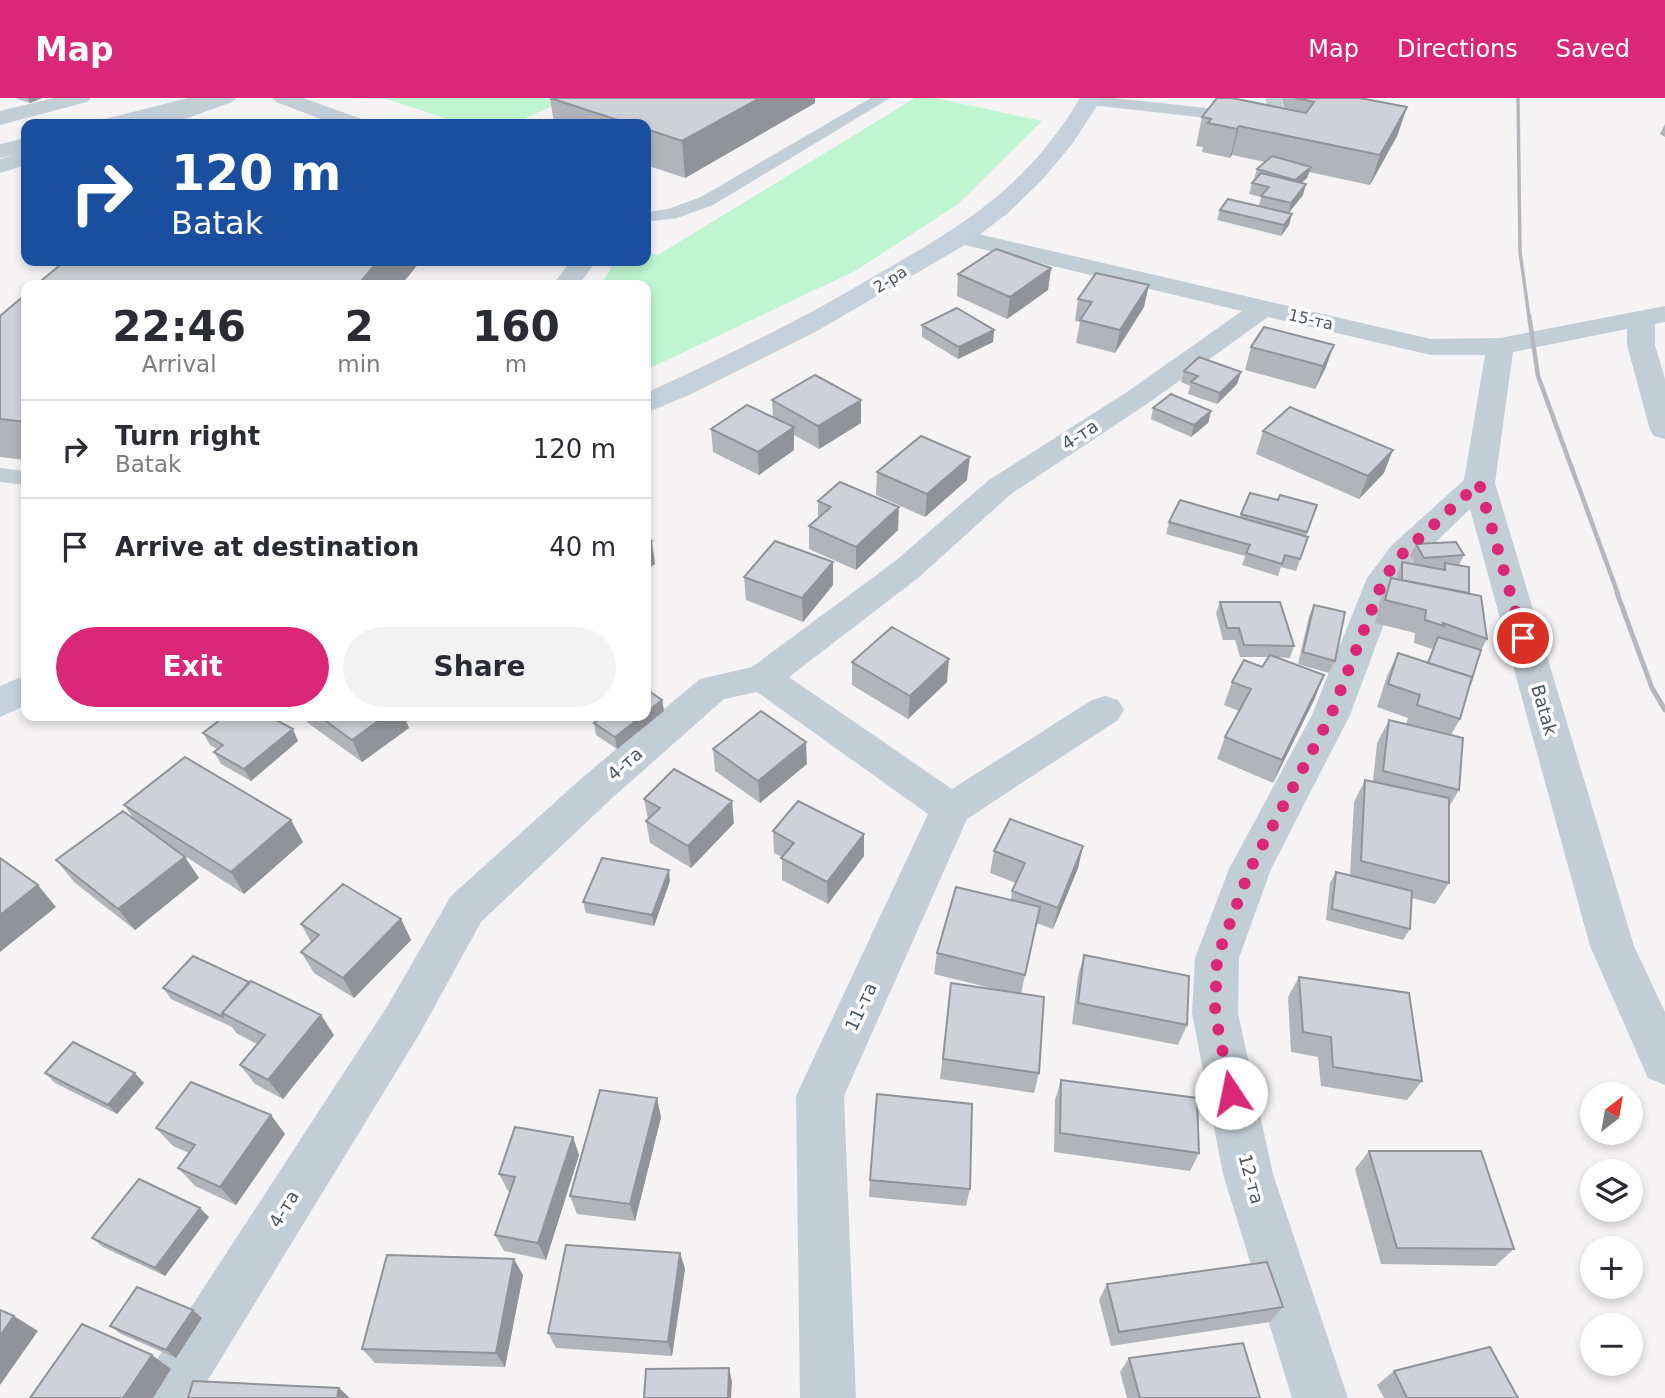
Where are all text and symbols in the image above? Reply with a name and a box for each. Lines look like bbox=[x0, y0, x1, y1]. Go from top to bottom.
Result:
text: Map bbox=[35, 30, 114, 69]
text: Map bbox=[1308, 35, 1359, 63]
text: Directions bbox=[1397, 35, 1518, 63]
text: Saved bbox=[1556, 35, 1630, 63]
text: 120 m bbox=[171, 145, 341, 202]
icon: right bbox=[56, 147, 147, 238]
text: Batak bbox=[171, 204, 263, 242]
street label: 2-ра bbox=[870, 262, 911, 297]
text: 22:46 bbox=[112, 302, 246, 351]
text: 2 bbox=[344, 302, 374, 351]
text: 160 bbox=[472, 302, 560, 351]
street label: 15-та bbox=[1287, 305, 1335, 334]
text: Arrival bbox=[142, 351, 217, 377]
text: min bbox=[337, 351, 381, 377]
text: m bbox=[505, 351, 527, 377]
street label: 4-та bbox=[1057, 415, 1102, 454]
text: Turn right bbox=[115, 421, 260, 451]
icon: right bbox=[56, 430, 94, 468]
text: 120 m bbox=[533, 434, 616, 464]
text: Batak bbox=[115, 451, 181, 477]
icon: arrive bbox=[56, 528, 94, 566]
text: Arrive at destination bbox=[115, 532, 419, 562]
text: 40 m bbox=[549, 532, 616, 562]
pin bbox=[1493, 608, 1553, 668]
icon: arrive bbox=[1504, 619, 1542, 657]
button: Exit bbox=[56, 627, 329, 707]
button: Share bbox=[343, 627, 616, 707]
street label: Batak bbox=[1527, 682, 1562, 738]
street label: 4-та bbox=[603, 743, 646, 784]
street label: 11-та bbox=[840, 979, 881, 1034]
position arrow bbox=[1194, 1056, 1268, 1130]
north arrow bbox=[1580, 1082, 1643, 1144]
map controls bbox=[1580, 1082, 1643, 1376]
street label: 12-та bbox=[1235, 1152, 1268, 1206]
button: layers bbox=[1580, 1159, 1643, 1222]
street label: 4-та bbox=[264, 1186, 303, 1231]
button: + bbox=[1580, 1236, 1643, 1299]
button: − bbox=[1580, 1313, 1643, 1376]

